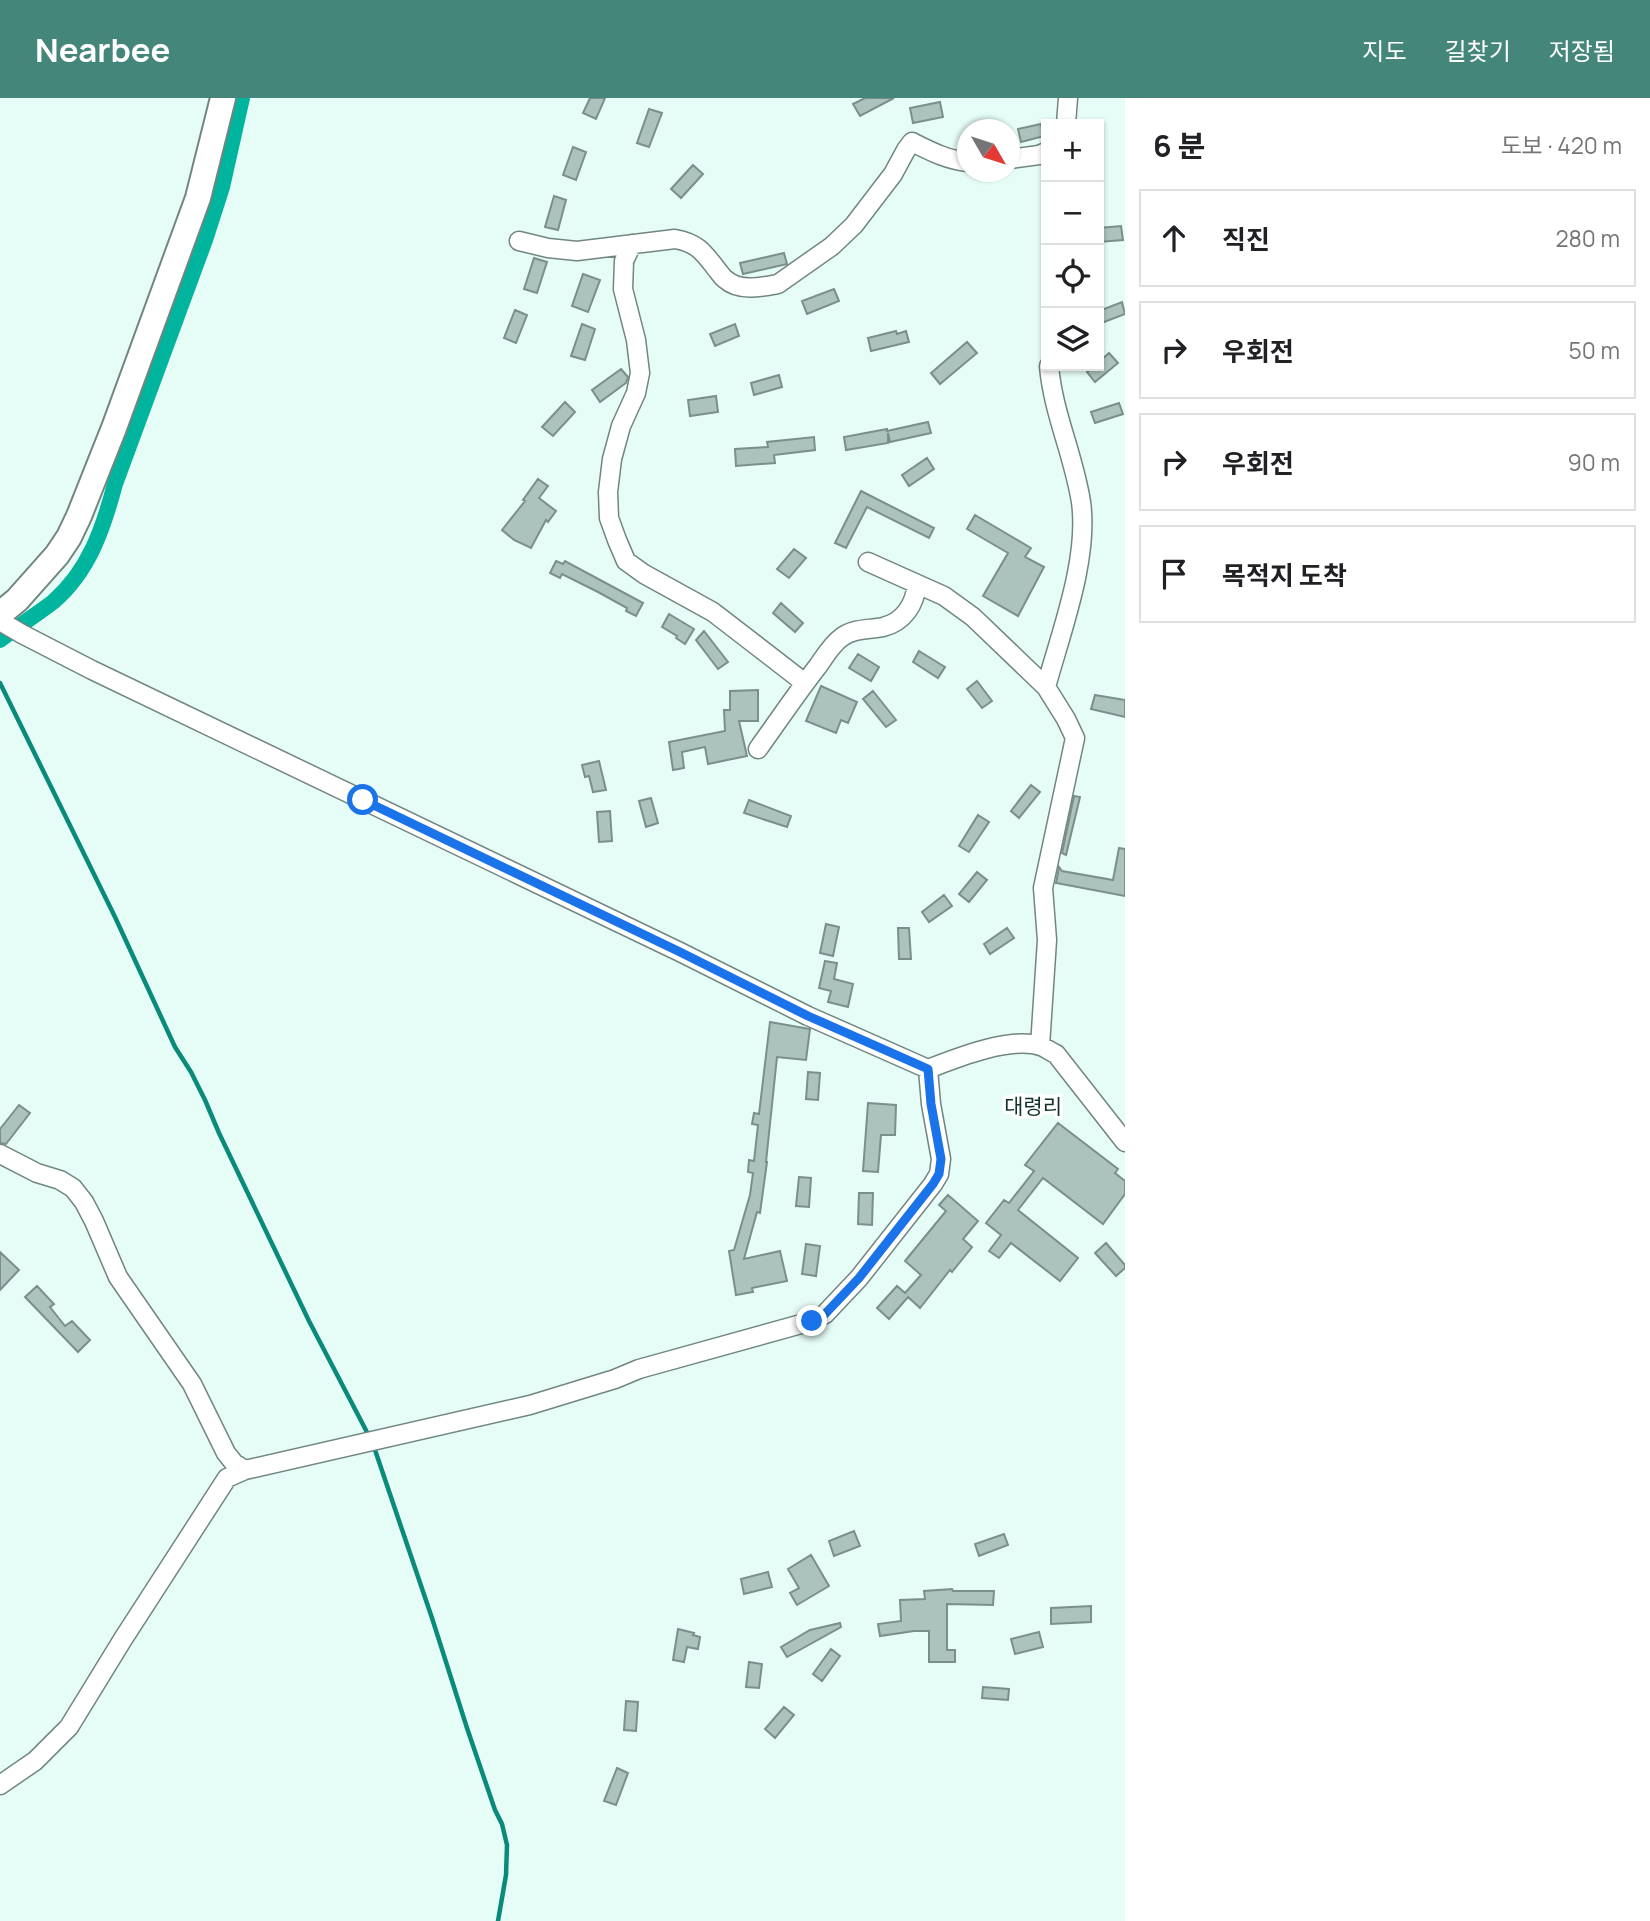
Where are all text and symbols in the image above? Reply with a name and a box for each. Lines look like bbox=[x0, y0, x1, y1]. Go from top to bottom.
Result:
text: Nearbee bbox=[35, 27, 170, 72]
text: 지도 bbox=[1362, 34, 1407, 67]
text: 길찾기 bbox=[1445, 34, 1511, 67]
text: 저장됨 bbox=[1549, 34, 1615, 67]
north arrow bbox=[957, 119, 1020, 182]
map controls bbox=[1041, 119, 1104, 371]
button: + bbox=[1041, 119, 1104, 182]
text: 6 분 bbox=[1153, 125, 1205, 166]
text: 도보 · 420 m bbox=[1500, 129, 1622, 161]
button: − bbox=[1041, 182, 1104, 245]
icon: ahead bbox=[1155, 219, 1193, 257]
text: 직진 bbox=[1222, 221, 1270, 257]
text: 280 m bbox=[1555, 222, 1620, 254]
button: locate bbox=[1041, 245, 1104, 308]
button: layers bbox=[1041, 308, 1104, 371]
icon: right bbox=[1155, 331, 1193, 369]
text: 우회전 bbox=[1222, 333, 1294, 369]
text: 50 m bbox=[1569, 334, 1620, 366]
icon: right bbox=[1155, 443, 1193, 481]
text: 우회전 bbox=[1222, 445, 1294, 481]
text: 90 m bbox=[1568, 446, 1620, 478]
icon: arrive bbox=[1155, 555, 1193, 593]
text: 목적지 도착 bbox=[1222, 557, 1347, 593]
route start bbox=[347, 784, 378, 815]
district label: 대령리 bbox=[1004, 1092, 1062, 1120]
route end bbox=[796, 1305, 827, 1336]

